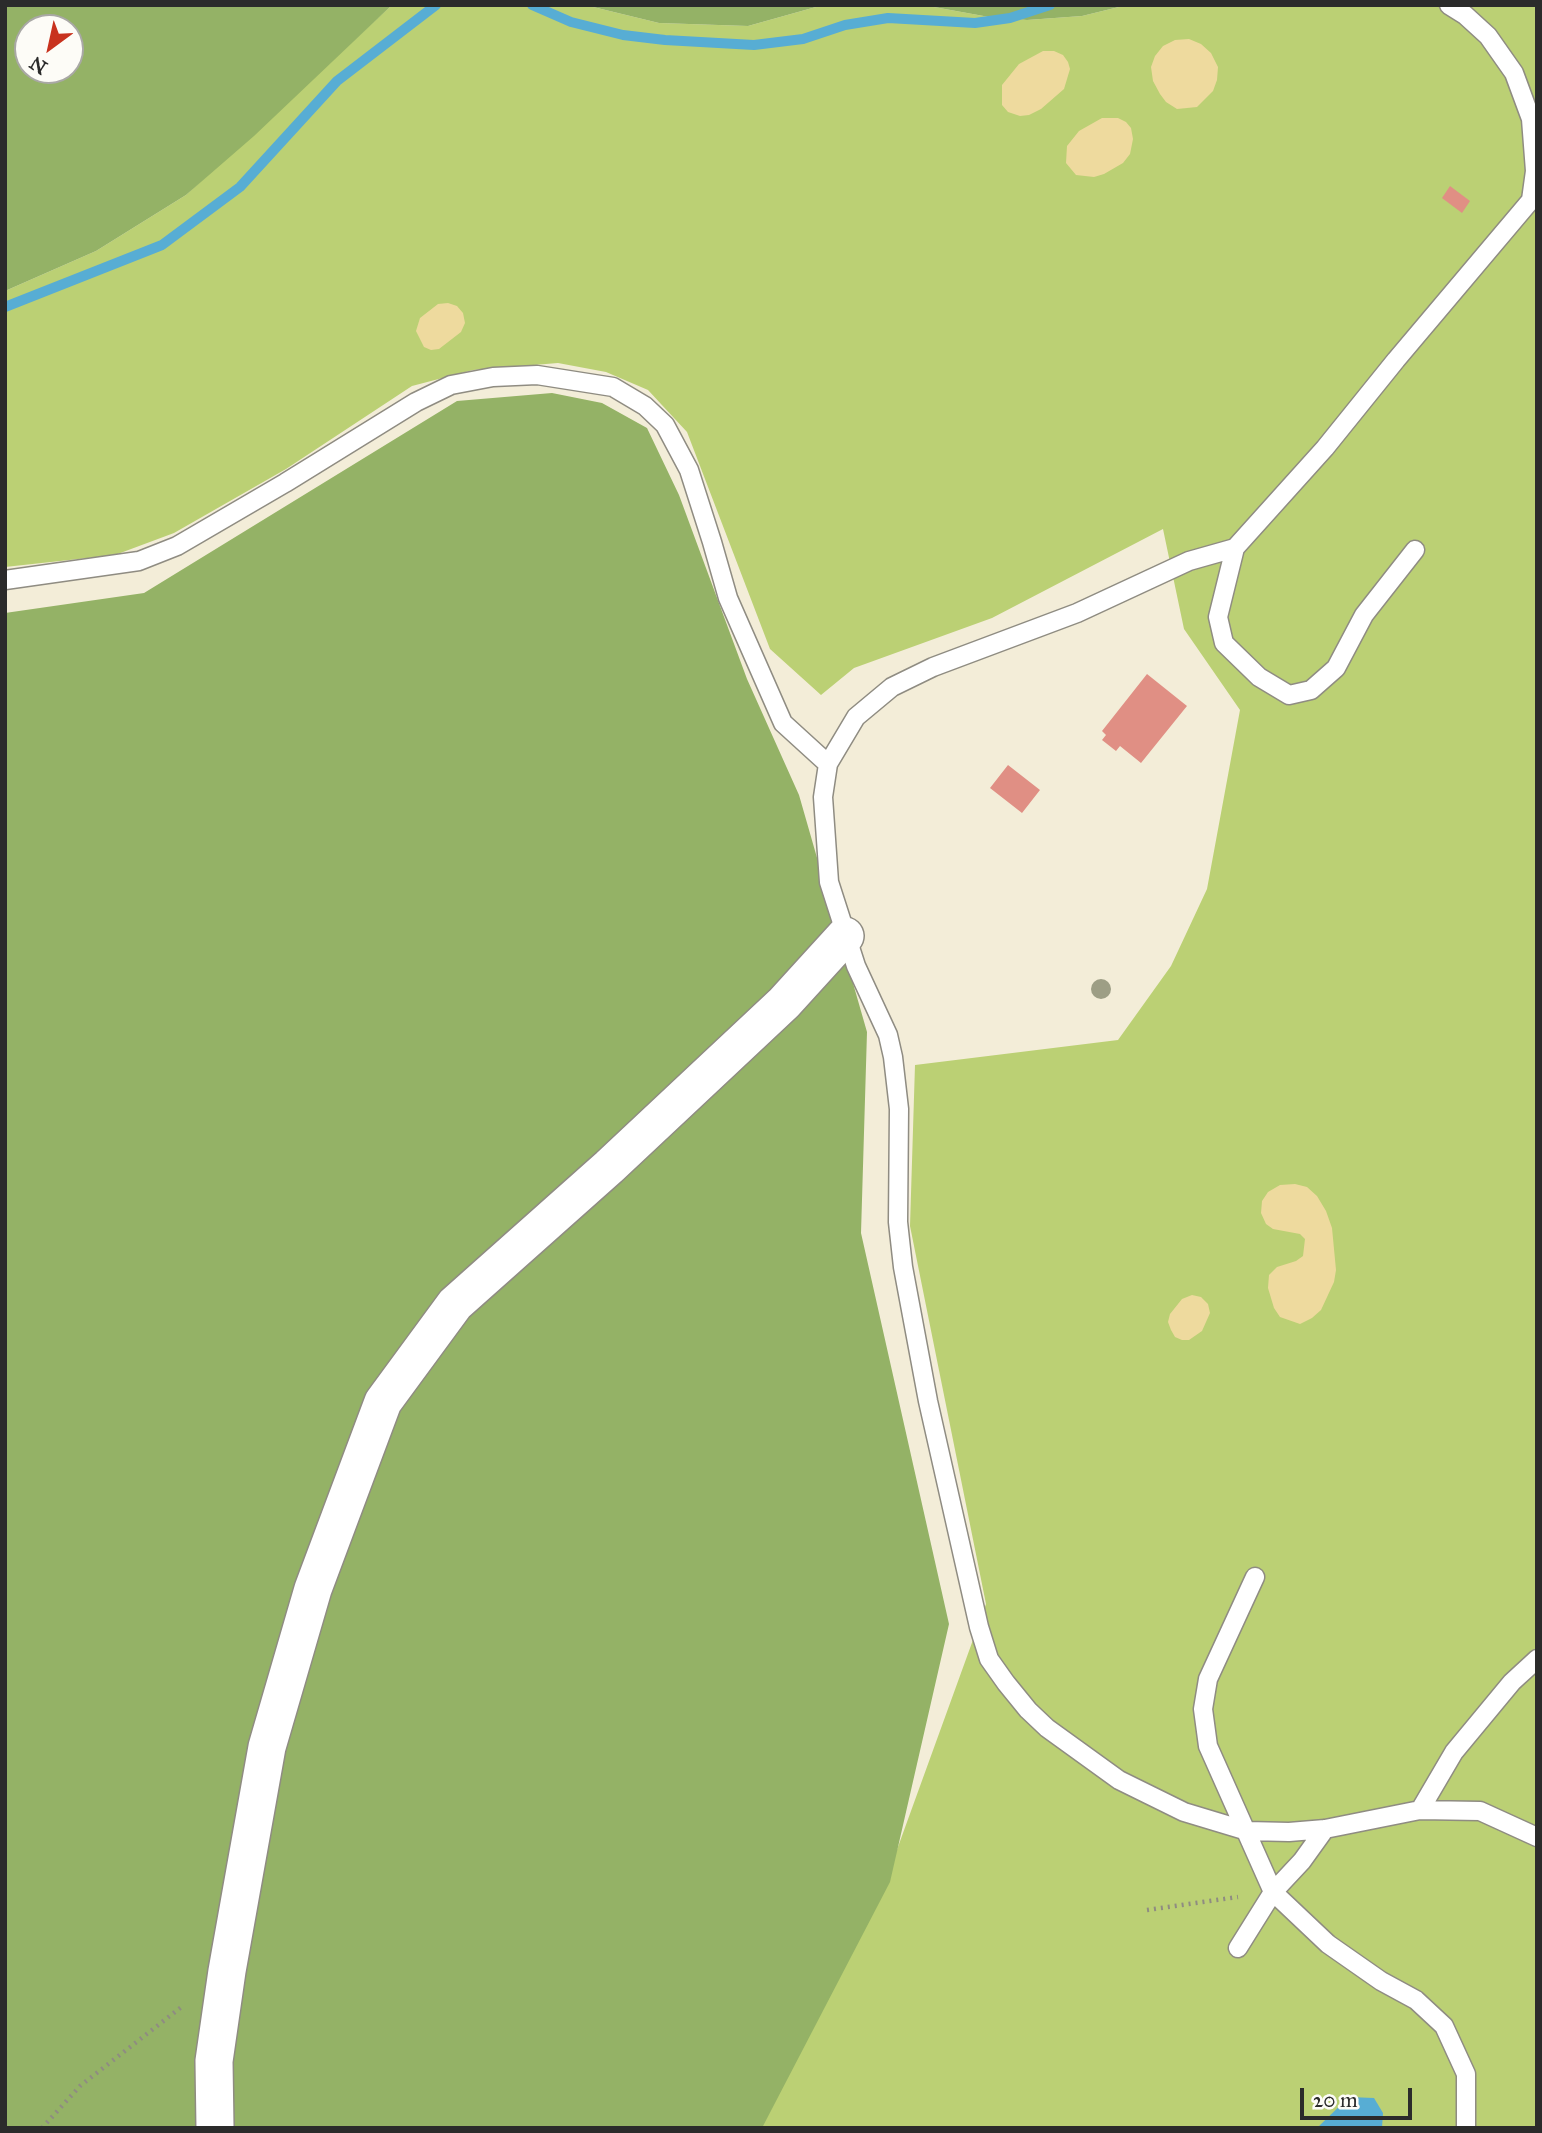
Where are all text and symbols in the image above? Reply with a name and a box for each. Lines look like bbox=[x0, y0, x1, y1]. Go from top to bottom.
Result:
north arrow bbox=[14, 14, 84, 84]
text: N bbox=[25, 51, 51, 79]
scale bar bbox=[1304, 2074, 1416, 2118]
text: 20 m bbox=[1313, 2087, 1358, 2113]

